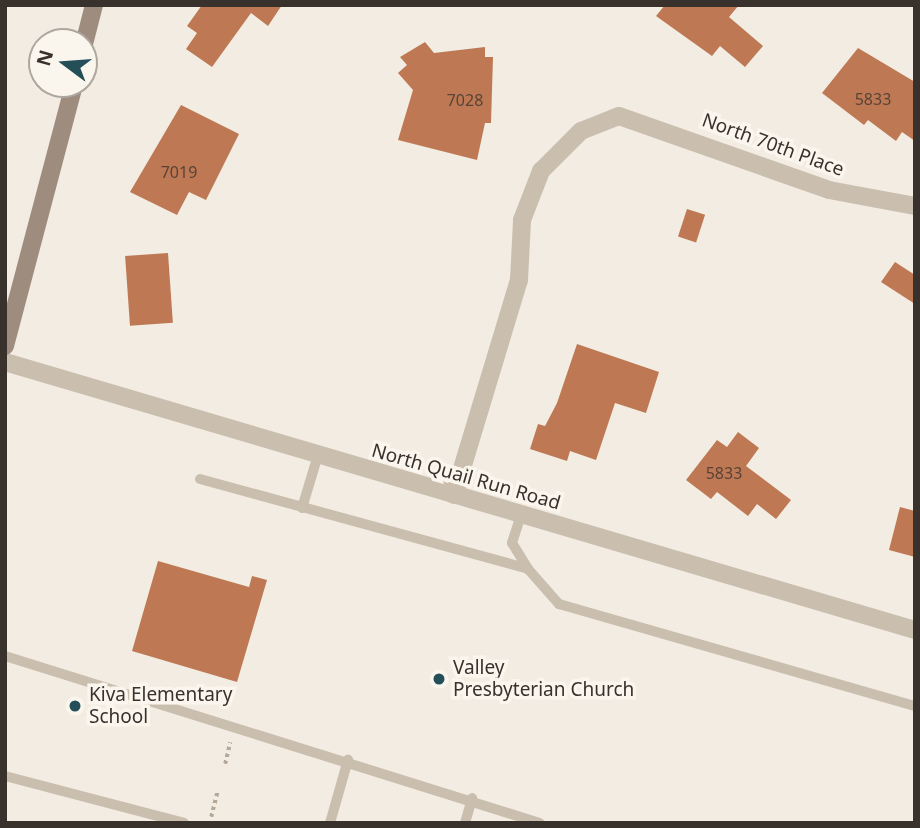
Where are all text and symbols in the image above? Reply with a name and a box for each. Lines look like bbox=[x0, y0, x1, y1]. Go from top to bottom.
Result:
north arrow bbox=[28, 28, 98, 98]
text: N bbox=[30, 47, 59, 69]
house number: 5833 bbox=[855, 89, 891, 109]
house number: 7028 bbox=[447, 90, 483, 110]
street label: North 70th Place bbox=[699, 109, 847, 181]
house number: 7019 bbox=[161, 162, 197, 182]
street label: North Quail Run Road bbox=[369, 439, 563, 515]
house number: 5833 bbox=[706, 463, 742, 483]
place label: Valley Presbyterian Church bbox=[453, 657, 634, 701]
marker: Valley Presbyterian Church bbox=[431, 671, 447, 687]
place label: Kiva Elementary School bbox=[89, 684, 232, 728]
marker: Kiva Elementary School bbox=[67, 698, 83, 714]

